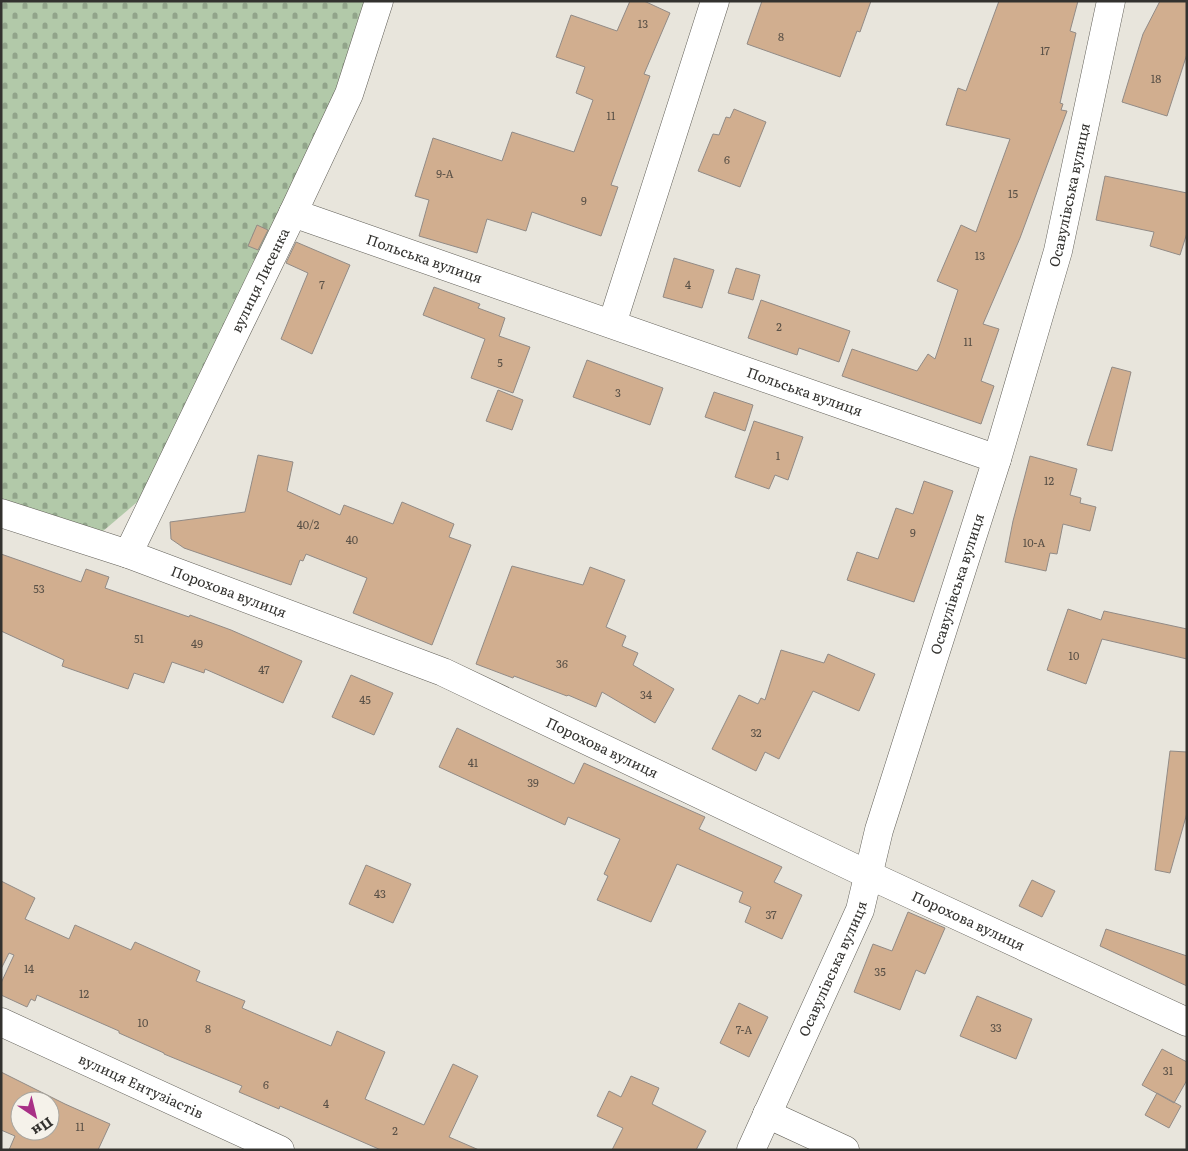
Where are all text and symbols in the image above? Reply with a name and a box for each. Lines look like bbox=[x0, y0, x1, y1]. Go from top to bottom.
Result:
house number: 13 bbox=[638, 15, 648, 31]
house number: 8 bbox=[778, 28, 784, 44]
house number: 17 bbox=[1040, 42, 1050, 58]
house number: 18 bbox=[1151, 70, 1161, 86]
house number: 11 bbox=[607, 107, 616, 123]
street label: Осавулівська вулиця bbox=[1043, 121, 1094, 269]
house number: 6 bbox=[724, 151, 730, 167]
house number: 9-А bbox=[436, 165, 454, 181]
house number: 15 bbox=[1008, 185, 1018, 201]
house number: 9 bbox=[581, 192, 587, 208]
street label: вулиця Лисенка bbox=[226, 224, 294, 336]
street label: Польська вулиця bbox=[364, 228, 485, 287]
house number: 13 bbox=[975, 247, 985, 263]
house number: 7 bbox=[319, 276, 325, 292]
house number: 4 bbox=[685, 276, 691, 292]
house number: 2 bbox=[776, 318, 782, 334]
house number: 11 bbox=[964, 333, 973, 349]
house number: 5 bbox=[497, 354, 503, 370]
street label: Польська вулиця bbox=[744, 361, 866, 420]
house number: 3 bbox=[615, 384, 621, 400]
house number: 1 bbox=[776, 447, 781, 463]
house number: 12 bbox=[1044, 472, 1054, 488]
street label: Осавулівська вулиця bbox=[925, 511, 988, 657]
house number: 40/2 bbox=[297, 516, 320, 532]
house number: 9 bbox=[910, 524, 916, 540]
house number: 40 bbox=[346, 531, 358, 547]
house number: 10-А bbox=[1023, 534, 1045, 550]
street label: Порохова вулиця bbox=[168, 560, 290, 622]
house number: 53 bbox=[33, 580, 45, 596]
house number: 51 bbox=[134, 630, 145, 646]
house number: 49 bbox=[191, 635, 203, 651]
house number: 10 bbox=[1069, 647, 1079, 663]
house number: 36 bbox=[556, 655, 568, 671]
house number: 47 bbox=[258, 661, 270, 677]
house number: 34 bbox=[640, 686, 652, 702]
house number: 45 bbox=[359, 691, 371, 707]
street label: Порохова вулиця bbox=[543, 712, 662, 782]
house number: 32 bbox=[750, 724, 762, 740]
house number: 41 bbox=[468, 754, 479, 770]
house number: 39 bbox=[527, 774, 539, 790]
house number: 43 bbox=[374, 885, 386, 901]
street label: Порохова вулиця bbox=[909, 885, 1028, 955]
street label: Осавулівська вулиця bbox=[793, 899, 871, 1039]
house number: 37 bbox=[765, 906, 777, 922]
house number: 14 bbox=[24, 960, 34, 976]
house number: 35 bbox=[874, 963, 886, 979]
house number: 12 bbox=[79, 985, 89, 1001]
house number: 10 bbox=[138, 1014, 148, 1030]
house number: 33 bbox=[990, 1019, 1002, 1035]
house number: 8 bbox=[205, 1020, 211, 1036]
house number: 7-А bbox=[736, 1021, 752, 1037]
street label: вулиця Ентузіастів bbox=[76, 1048, 207, 1123]
house number: 31 bbox=[1163, 1062, 1174, 1078]
house number: 6 bbox=[263, 1076, 269, 1092]
north arrow bbox=[10, 1091, 60, 1141]
house number: 4 bbox=[323, 1095, 329, 1111]
text: Пн bbox=[28, 1113, 58, 1142]
house number: 11 bbox=[76, 1118, 85, 1134]
house number: 2 bbox=[392, 1122, 398, 1138]

